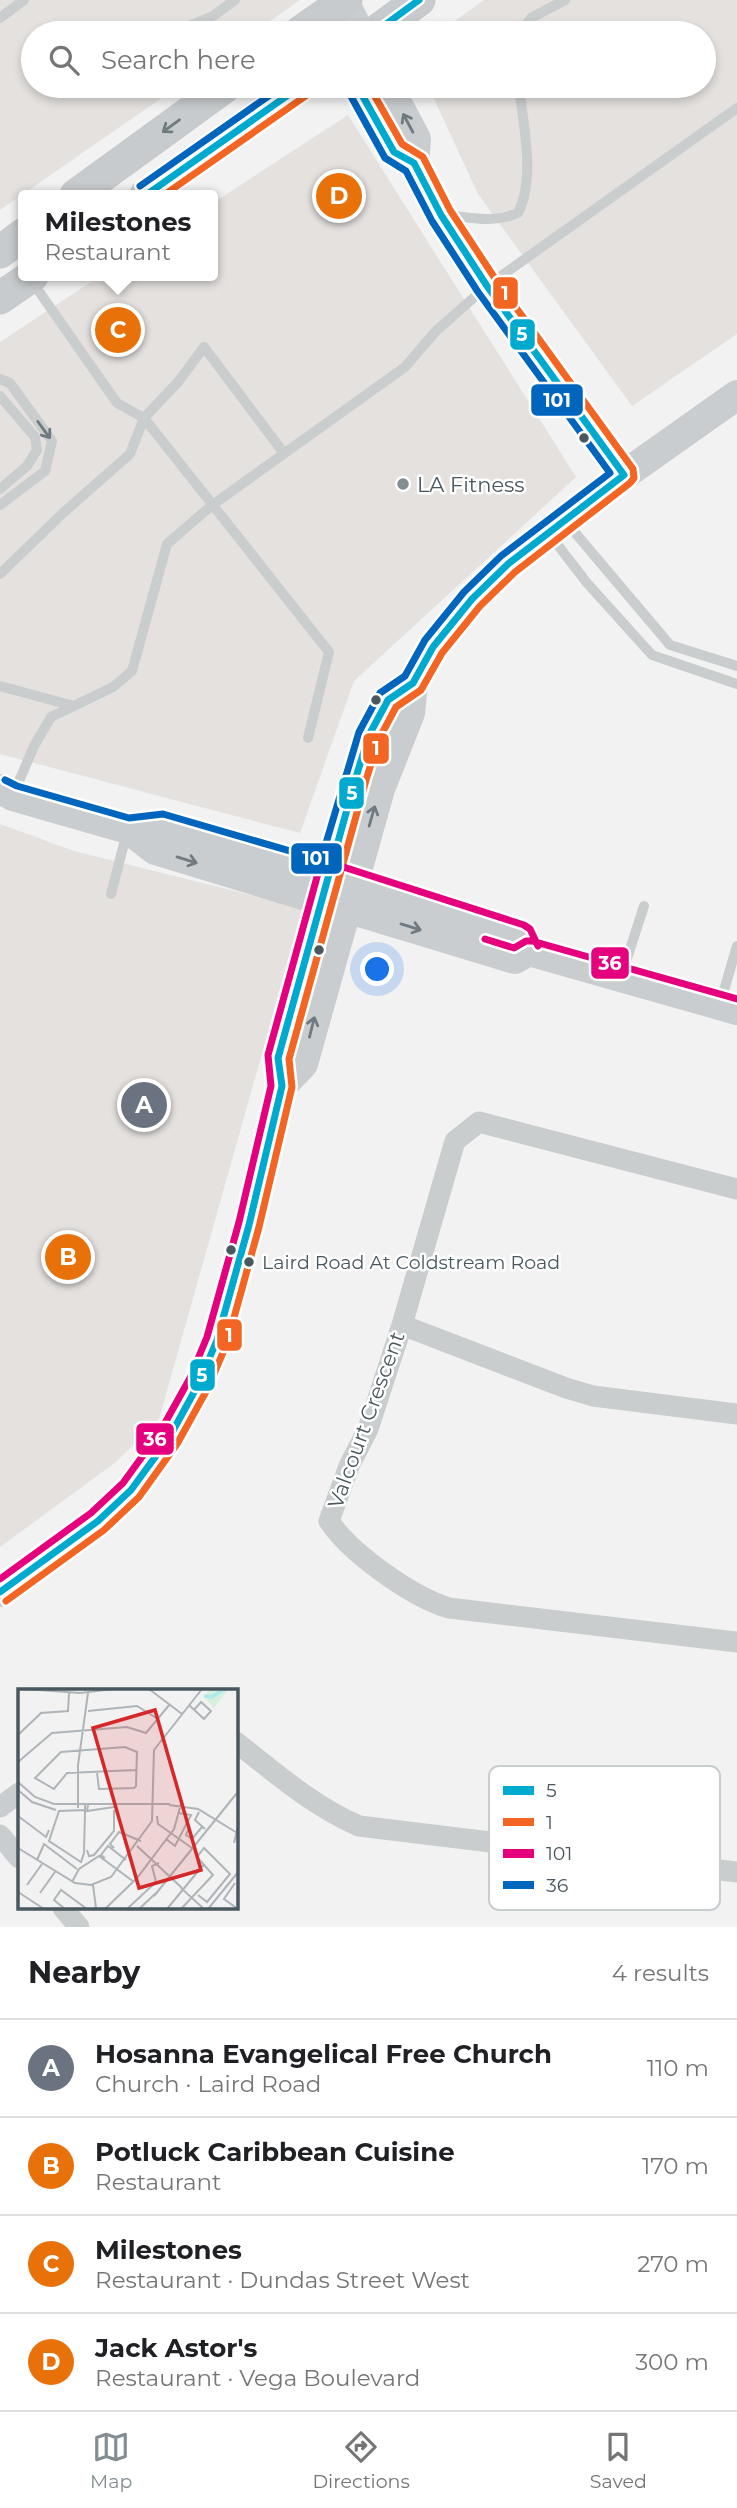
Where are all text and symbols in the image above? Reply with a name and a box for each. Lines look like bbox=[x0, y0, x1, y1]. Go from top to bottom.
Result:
search box bbox=[21, 21, 716, 98]
icon: search bbox=[45, 41, 83, 79]
text: Search here bbox=[101, 44, 256, 76]
one-way arrow bbox=[401, 113, 414, 134]
one-way arrow bbox=[162, 119, 181, 133]
pin: D bbox=[316, 170, 362, 222]
popup bbox=[18, 190, 218, 281]
text: Milestones bbox=[45, 206, 191, 238]
text: Restaurant bbox=[45, 238, 171, 266]
line badge: 1 bbox=[492, 276, 519, 310]
text: 1 bbox=[501, 282, 509, 305]
pin: C bbox=[95, 304, 141, 356]
line badge: 5 bbox=[509, 318, 536, 351]
text: 5 bbox=[516, 323, 528, 346]
line badge: 101 bbox=[530, 383, 584, 417]
text: 101 bbox=[543, 389, 571, 412]
one-way arrow bbox=[36, 420, 51, 439]
unlabelled marker bbox=[577, 431, 591, 445]
place label: LA Fitness bbox=[417, 472, 525, 497]
marker: LA Fitness bbox=[395, 476, 411, 492]
unlabelled marker bbox=[369, 693, 383, 707]
line badge: 1 bbox=[362, 732, 390, 765]
text: 1 bbox=[372, 737, 380, 760]
line badge: 5 bbox=[338, 776, 365, 810]
text: 5 bbox=[346, 782, 358, 805]
one-way arrow bbox=[366, 805, 379, 828]
line badge: 101 bbox=[290, 842, 343, 875]
text: 101 bbox=[302, 847, 330, 870]
one-way arrow bbox=[176, 854, 198, 867]
one-way arrow bbox=[400, 921, 422, 934]
unlabelled marker bbox=[312, 943, 326, 957]
line badge: 36 bbox=[590, 946, 630, 980]
your location bbox=[360, 952, 394, 986]
text: 36 bbox=[597, 952, 622, 975]
one-way arrow bbox=[307, 1017, 320, 1039]
pin: A bbox=[121, 1079, 167, 1131]
pin: B bbox=[45, 1231, 91, 1283]
unlabelled marker bbox=[224, 1243, 238, 1257]
place label: Laird Road At Coldstream Road bbox=[262, 1251, 560, 1274]
marker: Laird Road At Coldstream Road bbox=[242, 1255, 256, 1269]
line badge: 1 bbox=[216, 1318, 243, 1352]
text: 1 bbox=[225, 1324, 233, 1347]
street label: Valcourt Crescent bbox=[322, 1328, 410, 1512]
line badge: 5 bbox=[189, 1358, 216, 1392]
text: 5 bbox=[196, 1364, 208, 1387]
line badge: 36 bbox=[135, 1422, 175, 1456]
text: 36 bbox=[142, 1428, 167, 1451]
inset map bbox=[18, 1689, 238, 1910]
legend bbox=[489, 1766, 720, 1910]
text: 5 bbox=[546, 1779, 557, 1802]
text: 1 bbox=[546, 1811, 553, 1834]
text: 101 bbox=[546, 1842, 572, 1865]
text: 36 bbox=[546, 1874, 568, 1897]
text: Nearby bbox=[28, 1954, 140, 1991]
text: 4 results bbox=[612, 1959, 709, 1987]
text: Hosanna Evangelical Free Church bbox=[95, 2038, 552, 2070]
text: A bbox=[42, 2054, 60, 2082]
text: 110 m bbox=[647, 2054, 709, 2082]
text: Church · Laird Road bbox=[95, 2070, 321, 2098]
text: Potluck Caribbean Cuisine bbox=[95, 2136, 455, 2168]
text: B bbox=[42, 2152, 60, 2180]
text: 170 m bbox=[642, 2152, 709, 2180]
text: Restaurant bbox=[95, 2168, 221, 2196]
text: Milestones bbox=[95, 2234, 242, 2266]
text: C bbox=[43, 2250, 59, 2278]
text: 270 m bbox=[637, 2250, 709, 2278]
text: Restaurant · Dundas Street West bbox=[95, 2266, 470, 2294]
text: Jack Astor's bbox=[95, 2332, 257, 2364]
text: D bbox=[42, 2348, 61, 2376]
text: 300 m bbox=[635, 2348, 709, 2376]
text: Restaurant · Vega Boulevard bbox=[95, 2364, 420, 2392]
tab: Map bbox=[90, 2428, 132, 2493]
tab: Directions bbox=[312, 2428, 410, 2493]
tab: Saved bbox=[590, 2428, 647, 2493]

